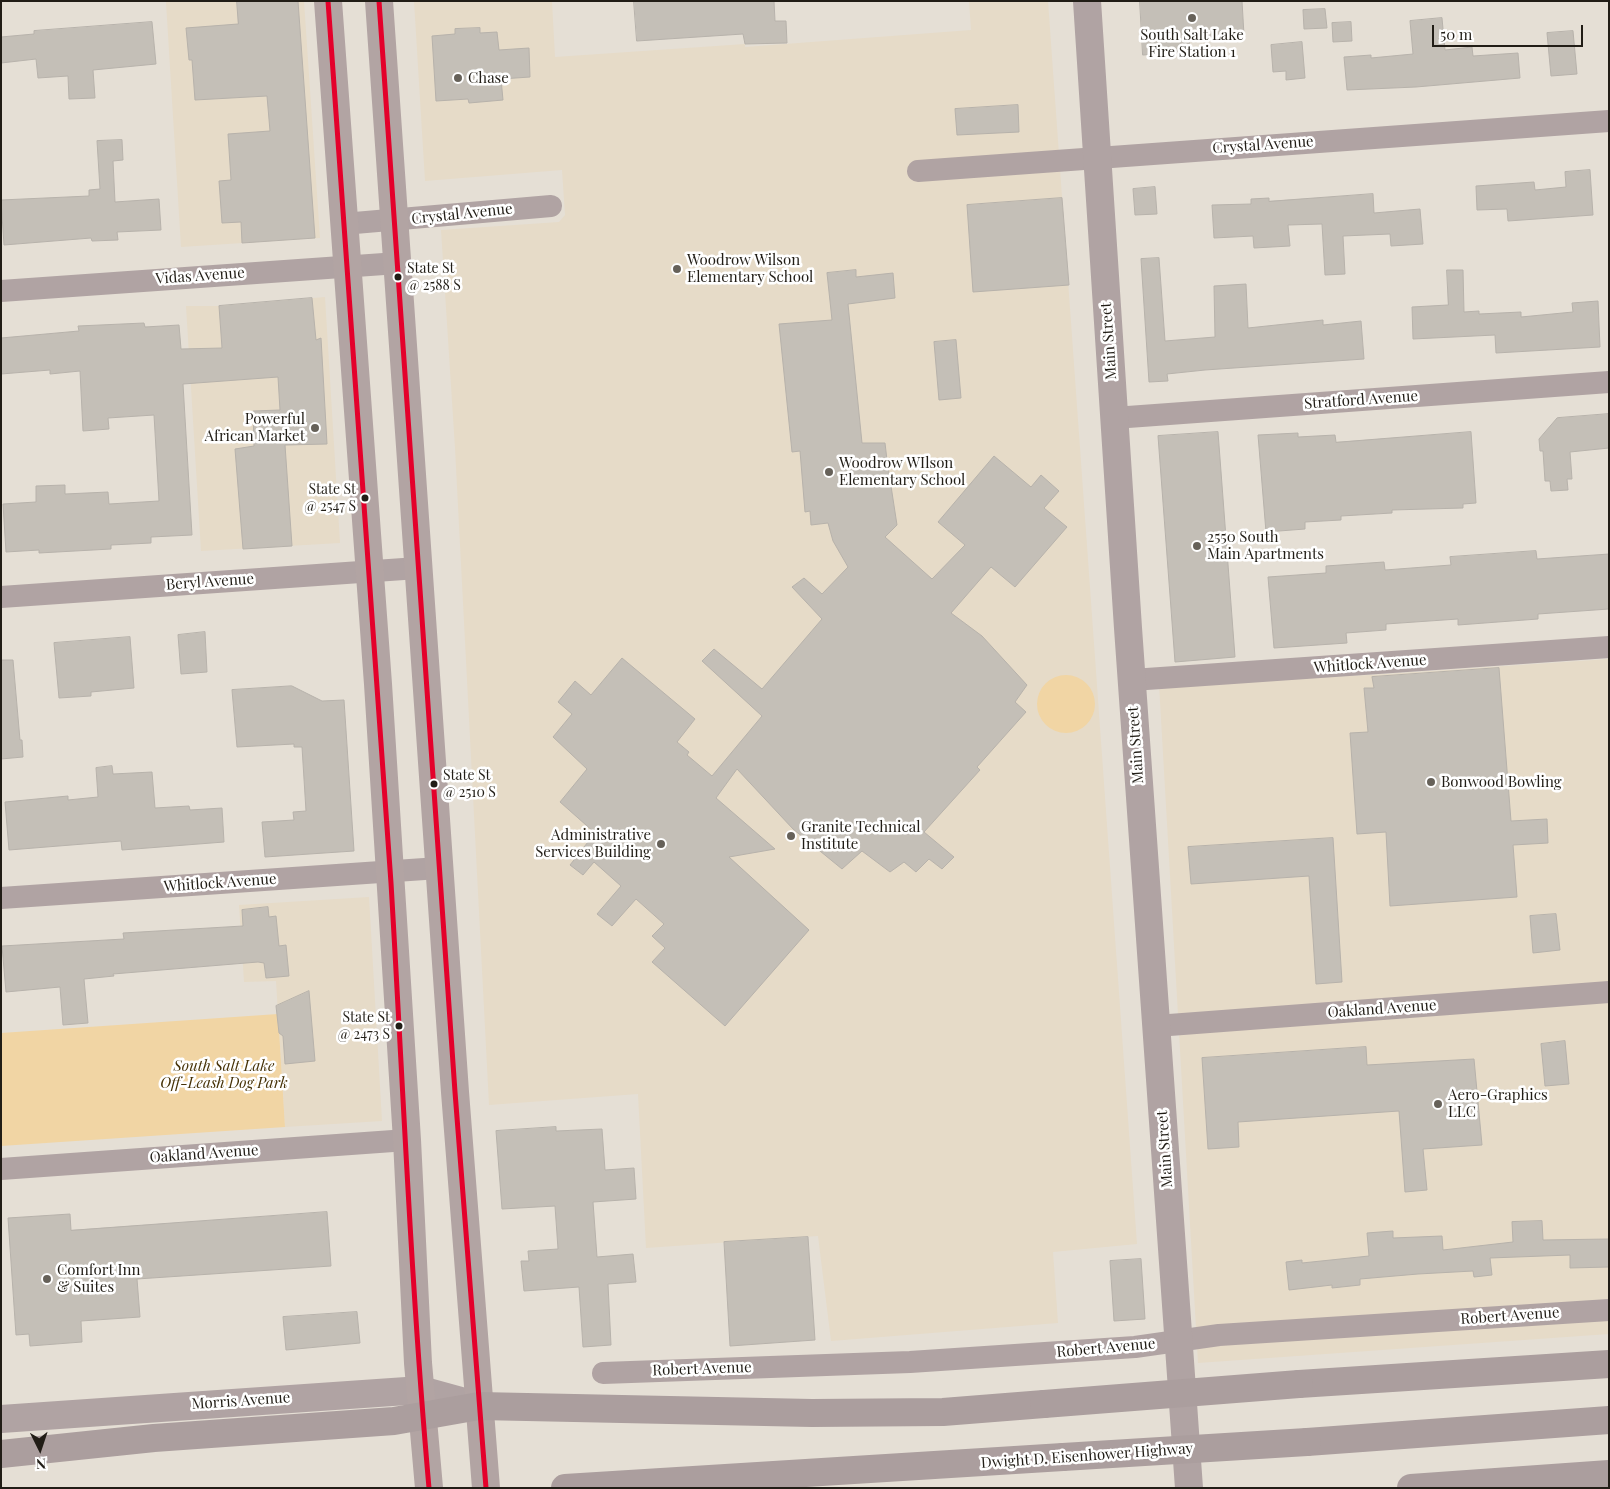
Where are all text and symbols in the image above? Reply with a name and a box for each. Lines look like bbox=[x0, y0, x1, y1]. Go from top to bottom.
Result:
marker: South Salt Lake Fire Station 1 bbox=[1186, 12, 1198, 24]
scale bar bbox=[1435, 15, 1586, 47]
text: 50 m bbox=[1440, 24, 1472, 44]
place label: South Salt Lake Fire Station 1 bbox=[1140, 26, 1244, 61]
place label: Chase bbox=[468, 69, 509, 87]
marker: Chase bbox=[452, 72, 464, 84]
street label: Crystal Avenue bbox=[1212, 132, 1314, 158]
street label: Crystal Avenue bbox=[411, 200, 513, 228]
place label: Woodrow Wilson Elementary School bbox=[687, 251, 813, 286]
place label: State St @ 2588 S bbox=[407, 261, 461, 294]
marker: Woodrow Wilson Elementary School bbox=[671, 263, 683, 275]
street label: Vidas Avenue bbox=[155, 264, 245, 288]
marker: State St @ 2588 S bbox=[393, 272, 403, 282]
street label: Main Street bbox=[1097, 302, 1121, 380]
street label: Stratford Avenue bbox=[1303, 387, 1419, 413]
place label: Powerful African Market bbox=[204, 410, 305, 445]
marker: Powerful African Market bbox=[309, 422, 321, 434]
place label: Woodrow WIlson Elementary School bbox=[839, 454, 965, 489]
marker: Woodrow WIlson Elementary School bbox=[823, 466, 835, 478]
place label: State St @ 2547 S bbox=[304, 482, 356, 514]
marker: State St @ 2547 S bbox=[360, 493, 370, 503]
place label: 2550 South Main Apartments bbox=[1207, 528, 1324, 563]
marker: 2550 South Main Apartments bbox=[1191, 540, 1203, 552]
street label: Beryl Avenue bbox=[165, 570, 255, 594]
street label: Whitlock Avenue bbox=[1313, 651, 1427, 677]
street label: Main Street bbox=[1124, 706, 1148, 784]
place label: State St @ 2510 S bbox=[443, 768, 496, 800]
place label: Bonwood Bowling bbox=[1441, 773, 1562, 791]
marker: Bonwood Bowling bbox=[1425, 776, 1437, 788]
marker: State St @ 2510 S bbox=[429, 779, 439, 789]
place label: Granite Technical Institute bbox=[801, 818, 920, 853]
place label: Administrative Services Building bbox=[535, 826, 651, 861]
marker: Granite Technical Institute bbox=[785, 830, 797, 842]
marker: Administrative Services Building bbox=[655, 838, 667, 850]
street label: Whitlock Avenue bbox=[163, 870, 277, 896]
street label: Oakland Avenue bbox=[1327, 996, 1437, 1022]
place label: State St @ 2473 S bbox=[338, 1010, 390, 1042]
marker: State St @ 2473 S bbox=[394, 1021, 404, 1031]
park label: South Salt Lake Off-Leash Dog Park bbox=[160, 1057, 288, 1092]
place label: Aero-Graphics LLC bbox=[1448, 1086, 1548, 1121]
marker: Aero-Graphics LLC bbox=[1432, 1098, 1444, 1110]
street label: Main Street bbox=[1153, 1110, 1177, 1188]
street label: Oakland Avenue bbox=[149, 1141, 259, 1167]
place label: Comfort Inn & Suites bbox=[57, 1261, 141, 1296]
marker: Comfort Inn & Suites bbox=[41, 1273, 53, 1285]
street label: Robert Avenue bbox=[1460, 1304, 1560, 1328]
street label: Robert Avenue bbox=[1056, 1335, 1156, 1361]
street label: Robert Avenue bbox=[652, 1358, 752, 1380]
street label: Morris Avenue bbox=[191, 1389, 291, 1413]
north arrow bbox=[15, 1424, 65, 1474]
street label: Dwight D. Eisenhower Highway bbox=[980, 1440, 1194, 1472]
text: N bbox=[35, 1455, 47, 1474]

